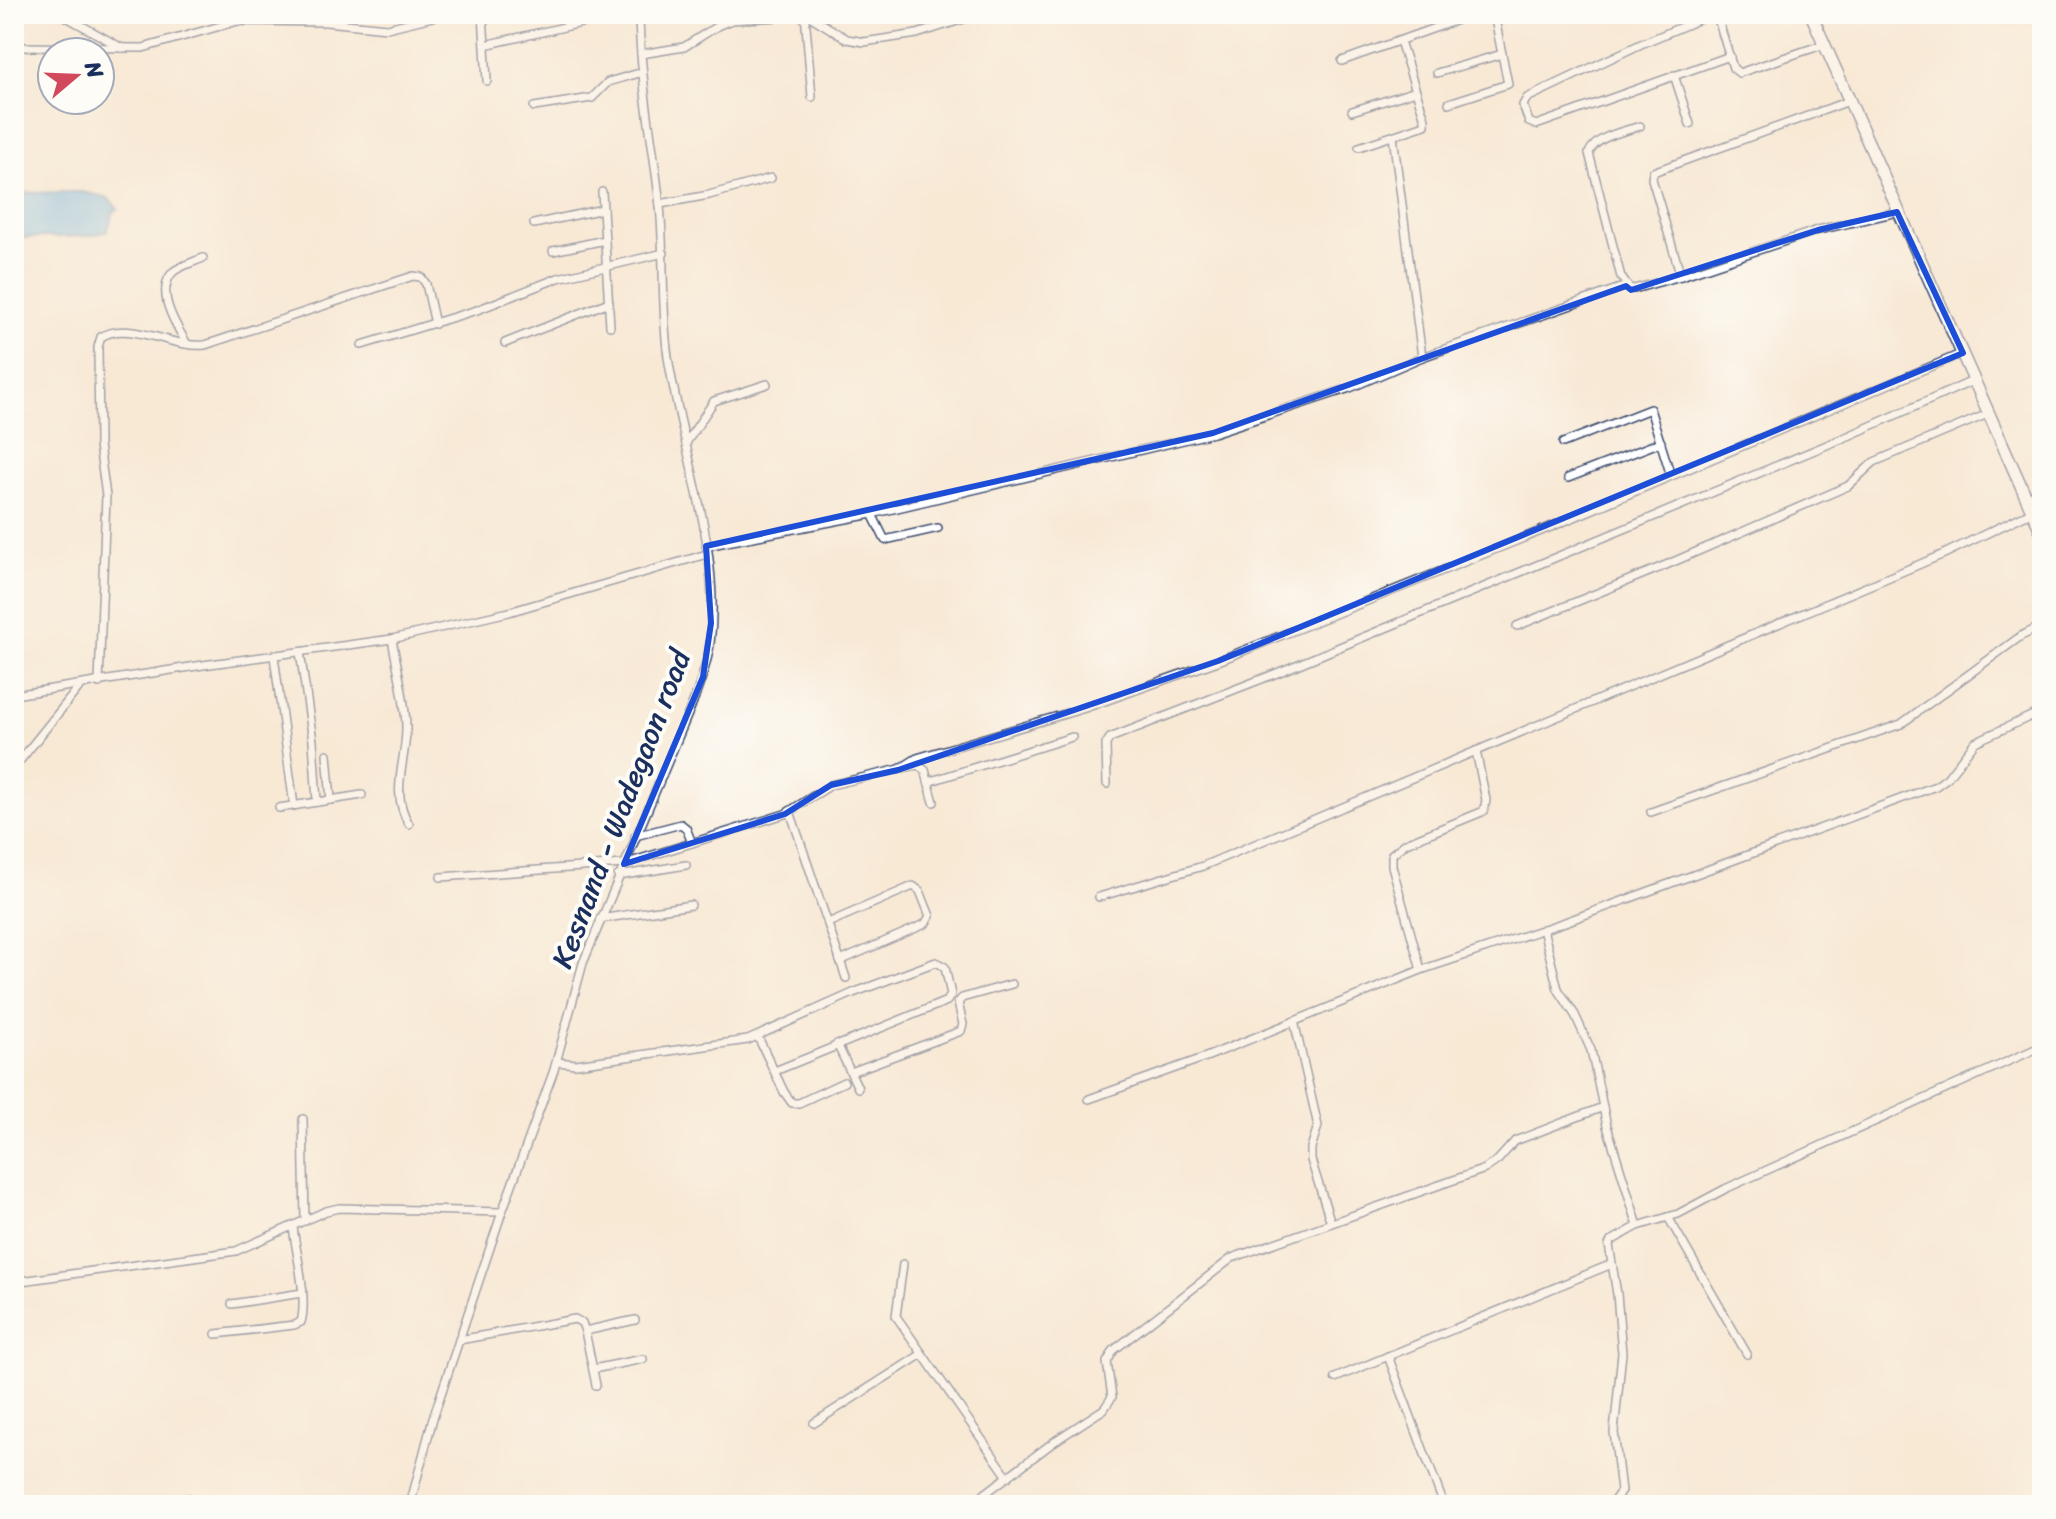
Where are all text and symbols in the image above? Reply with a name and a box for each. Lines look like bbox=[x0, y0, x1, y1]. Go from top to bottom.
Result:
north arrow bbox=[36, 36, 116, 116]
text: N bbox=[73, 55, 116, 84]
street label: Kesnand - Wadegaon road bbox=[535, 640, 707, 976]

